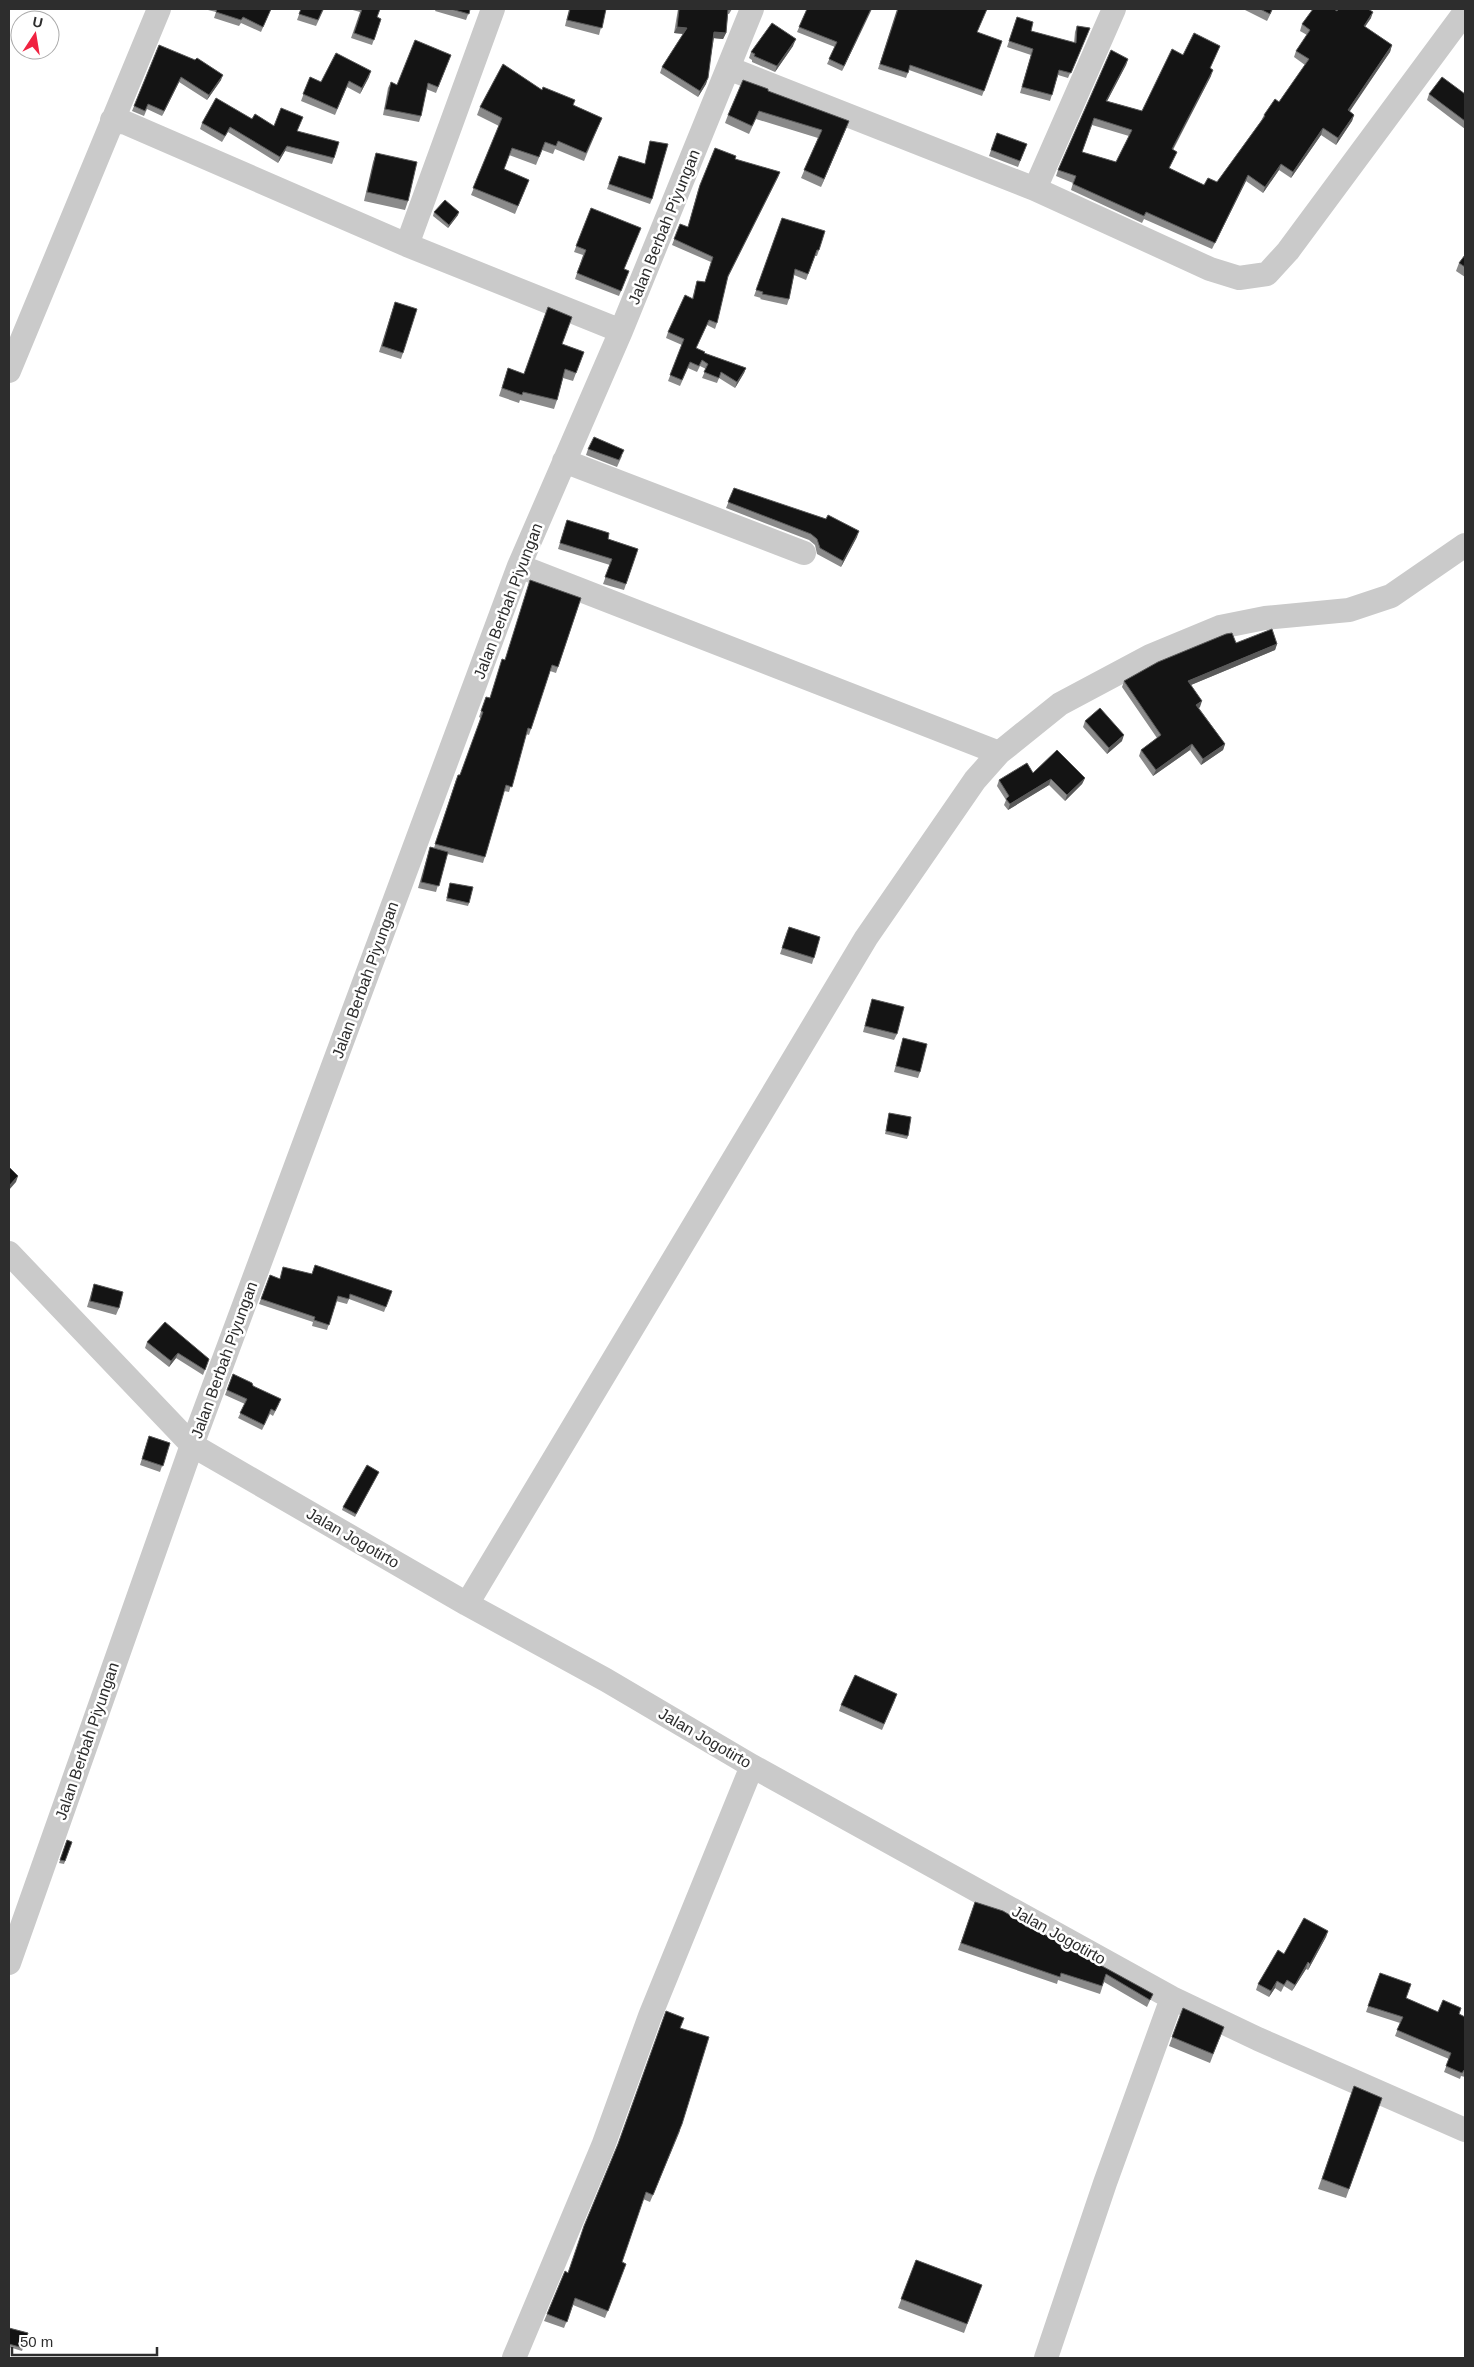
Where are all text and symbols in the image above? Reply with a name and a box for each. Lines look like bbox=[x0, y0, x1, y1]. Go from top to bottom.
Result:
north arrow bbox=[10, 10, 60, 60]
text: U bbox=[31, 13, 44, 31]
street label: Jalan Berbah Piyungan bbox=[625, 147, 703, 307]
street label: Jalan Berbah Piyungan bbox=[470, 521, 546, 681]
street label: Jalan Berbah Piyungan bbox=[329, 899, 401, 1061]
street label: Jalan Berbah Piyungan bbox=[188, 1279, 260, 1441]
street label: Jalan Jogotirto bbox=[304, 1505, 402, 1571]
street label: Jalan Berbah Piyungan bbox=[52, 1660, 122, 1822]
street label: Jalan Jogotirto bbox=[656, 1705, 754, 1771]
street label: Jalan Jogotirto bbox=[1009, 1902, 1109, 1968]
scale bar bbox=[12, 2324, 158, 2356]
text: 50 m bbox=[20, 2333, 53, 2350]

